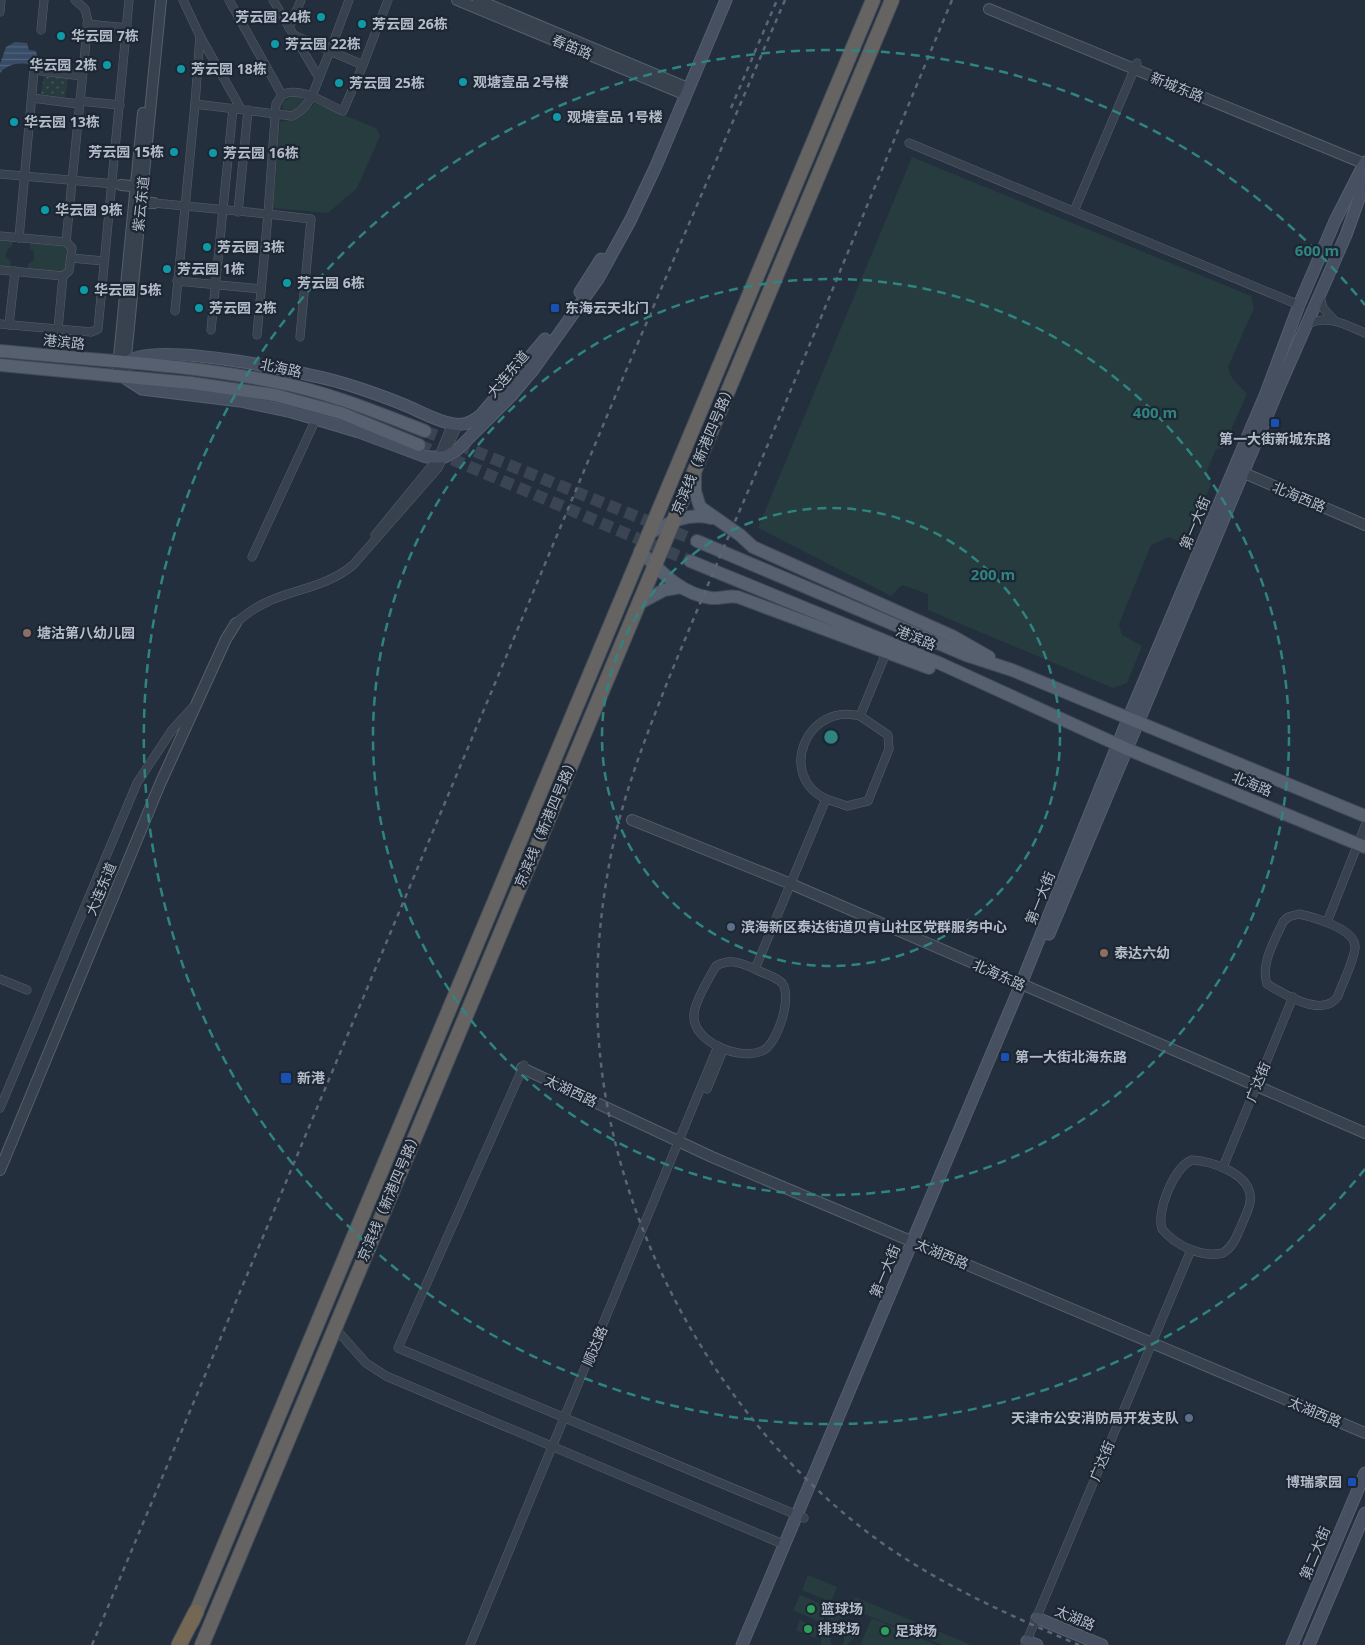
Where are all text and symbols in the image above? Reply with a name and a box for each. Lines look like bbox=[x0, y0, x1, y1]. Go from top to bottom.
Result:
place label: 芳云园 24栋 bbox=[235, 7, 311, 26]
marker: 芳云园 24栋 bbox=[315, 11, 327, 23]
place label: 芳云园 26栋 bbox=[372, 14, 448, 33]
marker: 芳云园 26栋 bbox=[356, 18, 368, 30]
place label: 华云园 7栋 bbox=[71, 26, 139, 45]
marker: 华云园 7栋 bbox=[55, 30, 67, 42]
street label: 春笛路 bbox=[549, 30, 595, 63]
place label: 芳云园 22栋 bbox=[285, 34, 361, 53]
marker: 芳云园 22栋 bbox=[269, 38, 281, 50]
place label: 华云园 2栋 bbox=[29, 55, 97, 74]
marker: 华云园 2栋 bbox=[101, 59, 113, 71]
place label: 芳云园 18栋 bbox=[191, 59, 267, 78]
marker: 芳云园 18栋 bbox=[175, 63, 187, 75]
street label: 新城东路 bbox=[1148, 67, 1207, 106]
place label: 观塘壹品 2号楼 bbox=[473, 72, 569, 91]
place label: 芳云园 25栋 bbox=[349, 73, 425, 92]
marker: 观塘壹品 2号楼 bbox=[457, 76, 469, 88]
marker: 芳云园 25栋 bbox=[333, 77, 345, 89]
place label: 观塘壹品 1号楼 bbox=[567, 107, 663, 126]
marker: 观塘壹品 1号楼 bbox=[551, 111, 563, 123]
place label: 华云园 13栋 bbox=[24, 112, 100, 131]
marker: 华云园 13栋 bbox=[8, 116, 20, 128]
place label: 芳云园 15栋 bbox=[88, 142, 164, 161]
place label: 芳云园 16栋 bbox=[223, 143, 299, 162]
marker: 芳云园 15栋 bbox=[168, 146, 180, 158]
marker: 芳云园 16栋 bbox=[207, 147, 219, 159]
street label: 紫云东道 bbox=[128, 175, 153, 233]
place label: 华云园 9栋 bbox=[55, 200, 123, 219]
marker: 华云园 9栋 bbox=[39, 204, 51, 216]
place label: 芳云园 3栋 bbox=[217, 237, 285, 256]
text: 600 m bbox=[1295, 240, 1339, 260]
marker: 芳云园 3栋 bbox=[201, 241, 213, 253]
place label: 芳云园 1栋 bbox=[177, 259, 245, 278]
marker: 芳云园 1栋 bbox=[161, 263, 173, 275]
place label: 芳云园 6栋 bbox=[297, 273, 365, 292]
marker: 芳云园 6栋 bbox=[281, 277, 293, 289]
place label: 华云园 5栋 bbox=[94, 280, 162, 299]
marker: 华云园 5栋 bbox=[78, 284, 90, 296]
place label: 芳云园 2栋 bbox=[209, 298, 277, 317]
place label: 东海云天北门 bbox=[565, 298, 649, 317]
marker: 芳云园 2栋 bbox=[193, 302, 205, 314]
marker: 东海云天北门 bbox=[549, 302, 561, 314]
street label: 港滨路 bbox=[42, 330, 86, 353]
street label: 大连东道 bbox=[482, 346, 533, 401]
street label: 北海路 bbox=[259, 354, 304, 381]
street label: 京滨线（新港四号路） bbox=[666, 381, 739, 517]
text: 400 m bbox=[1133, 402, 1177, 422]
marker: 第一大街新城东路 bbox=[1269, 417, 1281, 429]
place label: 第一大街新城东路 bbox=[1219, 429, 1331, 448]
street label: 北海西路 bbox=[1270, 477, 1329, 516]
street label: 第一大街 bbox=[1175, 493, 1214, 552]
text: 200 m bbox=[971, 564, 1015, 584]
street label: 港滨路 bbox=[893, 621, 939, 654]
place label: 塘沽第八幼儿园 bbox=[37, 623, 135, 642]
marker: 塘沽第八幼儿园 bbox=[21, 627, 33, 639]
centre of rings bbox=[822, 728, 840, 746]
street label: 京滨线（新港四号路） bbox=[509, 754, 582, 890]
street label: 北海路 bbox=[1229, 767, 1275, 800]
street label: 大连东道 bbox=[81, 859, 120, 918]
street label: 第一大街 bbox=[1020, 868, 1059, 927]
place label: 滨海新区泰达街道贝肯山社区党群服务中心 bbox=[741, 917, 1007, 936]
marker: 滨海新区泰达街道贝肯山社区党群服务中心 bbox=[725, 921, 737, 933]
place label: 泰达六幼 bbox=[1114, 943, 1170, 962]
marker: 泰达六幼 bbox=[1098, 947, 1110, 959]
street label: 北海东路 bbox=[970, 954, 1029, 995]
place label: 第一大街北海东路 bbox=[1015, 1047, 1127, 1066]
marker: 第一大街北海东路 bbox=[999, 1051, 1011, 1063]
street label: 广达街 bbox=[1241, 1059, 1274, 1105]
place label: 新港 bbox=[297, 1068, 325, 1087]
street label: 太湖西路 bbox=[542, 1070, 601, 1111]
marker: 新港 bbox=[279, 1071, 293, 1085]
street label: 京滨线（新港四号路） bbox=[352, 1128, 425, 1264]
street label: 太湖西路 bbox=[913, 1234, 972, 1273]
street label: 第一大街 bbox=[865, 1241, 904, 1300]
street label: 顺达路 bbox=[578, 1323, 611, 1369]
street label: 太湖西路 bbox=[1286, 1392, 1345, 1431]
place label: 天津市公安消防局开发支队 bbox=[1011, 1408, 1179, 1427]
marker: 天津市公安消防局开发支队 bbox=[1183, 1412, 1195, 1424]
street label: 广达街 bbox=[1085, 1438, 1118, 1484]
place label: 博瑞家园 bbox=[1286, 1472, 1342, 1491]
marker: 博瑞家园 bbox=[1346, 1476, 1358, 1488]
street label: 第二大街 bbox=[1295, 1523, 1334, 1582]
place label: 篮球场 bbox=[821, 1599, 863, 1618]
street label: 太湖路 bbox=[1052, 1601, 1098, 1634]
marker: 篮球场 bbox=[805, 1603, 817, 1615]
place label: 排球场 bbox=[818, 1619, 860, 1638]
place label: 足球场 bbox=[895, 1621, 937, 1640]
marker: 排球场 bbox=[802, 1623, 814, 1635]
marker: 足球场 bbox=[879, 1625, 891, 1637]

